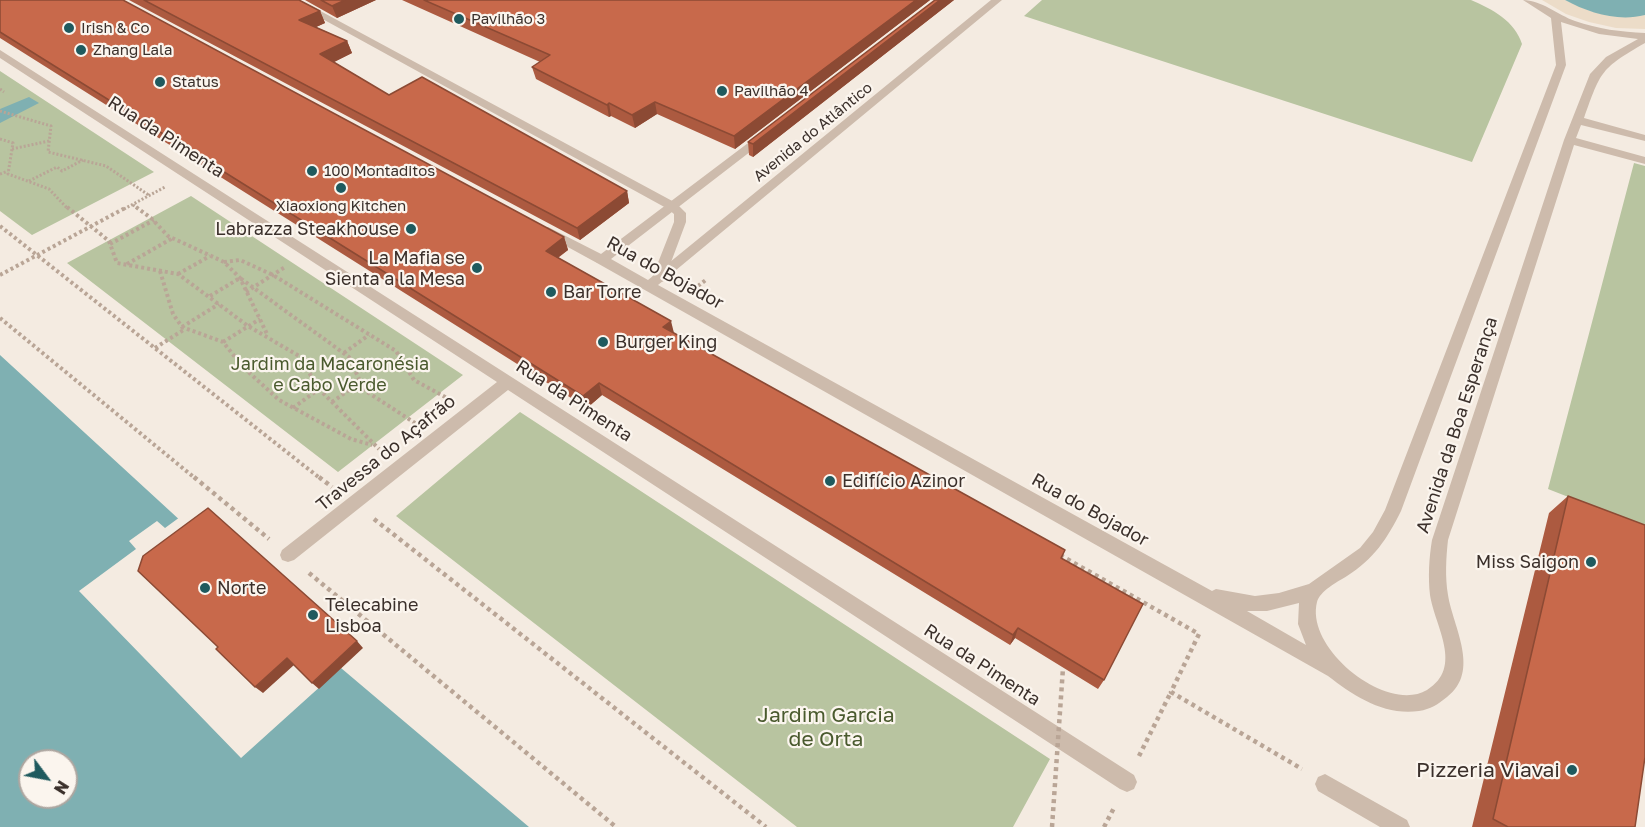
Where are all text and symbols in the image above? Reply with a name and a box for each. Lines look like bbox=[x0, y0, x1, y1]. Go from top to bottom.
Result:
place label: Pavilhão 3 bbox=[471, 10, 545, 28]
marker: Pavilhão 3 bbox=[452, 12, 466, 26]
place label: Irish & Co bbox=[81, 19, 150, 37]
marker: Irish & Co bbox=[62, 21, 76, 35]
place label: Zhang Lala bbox=[93, 41, 172, 59]
marker: Zhang Lala bbox=[74, 43, 88, 57]
place label: Status bbox=[172, 73, 219, 91]
marker: Status bbox=[153, 75, 167, 89]
street label: Avenida do Atlântico bbox=[750, 79, 876, 185]
place label: Pavilhão 4 bbox=[734, 82, 809, 100]
marker: Pavilhão 4 bbox=[715, 84, 729, 98]
street label: Rua da Pimenta bbox=[104, 91, 228, 183]
place label: 100 Montaditos bbox=[324, 162, 435, 180]
marker: 100 Montaditos bbox=[305, 164, 319, 178]
marker: Xiaoxiong Kitchen bbox=[334, 181, 348, 195]
place label: Xiaoxiong Kitchen bbox=[276, 197, 406, 215]
place label: Labrazza Steakhouse bbox=[215, 218, 399, 240]
marker: Labrazza Steakhouse bbox=[404, 222, 418, 236]
street label: Rua do Bojador bbox=[603, 232, 727, 314]
place label: La Mafia se Sienta a la Mesa bbox=[325, 247, 465, 290]
marker: La Mafia se Sienta a la Mesa bbox=[470, 261, 484, 275]
place label: Bar Torre bbox=[563, 281, 641, 303]
marker: Bar Torre bbox=[544, 285, 558, 299]
street label: Avenida da Boa Esperança bbox=[1412, 314, 1502, 536]
place label: Burger King bbox=[615, 331, 717, 353]
marker: Burger King bbox=[596, 335, 610, 349]
park label: Jardim da Macaronésia e Cabo Verde bbox=[231, 353, 429, 395]
street label: Rua da Pimenta bbox=[512, 355, 636, 447]
street label: Travessa do Açafrão bbox=[312, 390, 460, 516]
street label: Rua do Bojador bbox=[1028, 469, 1152, 551]
place label: Edifício Azinor bbox=[842, 470, 965, 492]
marker: Edifício Azinor bbox=[823, 474, 837, 488]
place label: Miss Saigon bbox=[1476, 551, 1579, 573]
marker: Miss Saigon bbox=[1584, 555, 1598, 569]
place label: Norte bbox=[217, 577, 266, 599]
marker: Norte bbox=[198, 581, 212, 595]
place label: Telecabine Lisboa bbox=[325, 594, 418, 636]
marker: Telecabine Lisboa bbox=[306, 608, 320, 622]
street label: Rua da Pimenta bbox=[920, 619, 1044, 711]
park label: Jardim Garcia de Orta bbox=[757, 702, 895, 752]
north arrow bbox=[18, 749, 78, 809]
place label: Pizzeria Viavai bbox=[1416, 757, 1560, 783]
marker: Pizzeria Viavai bbox=[1565, 763, 1579, 777]
text: N bbox=[50, 777, 73, 798]

